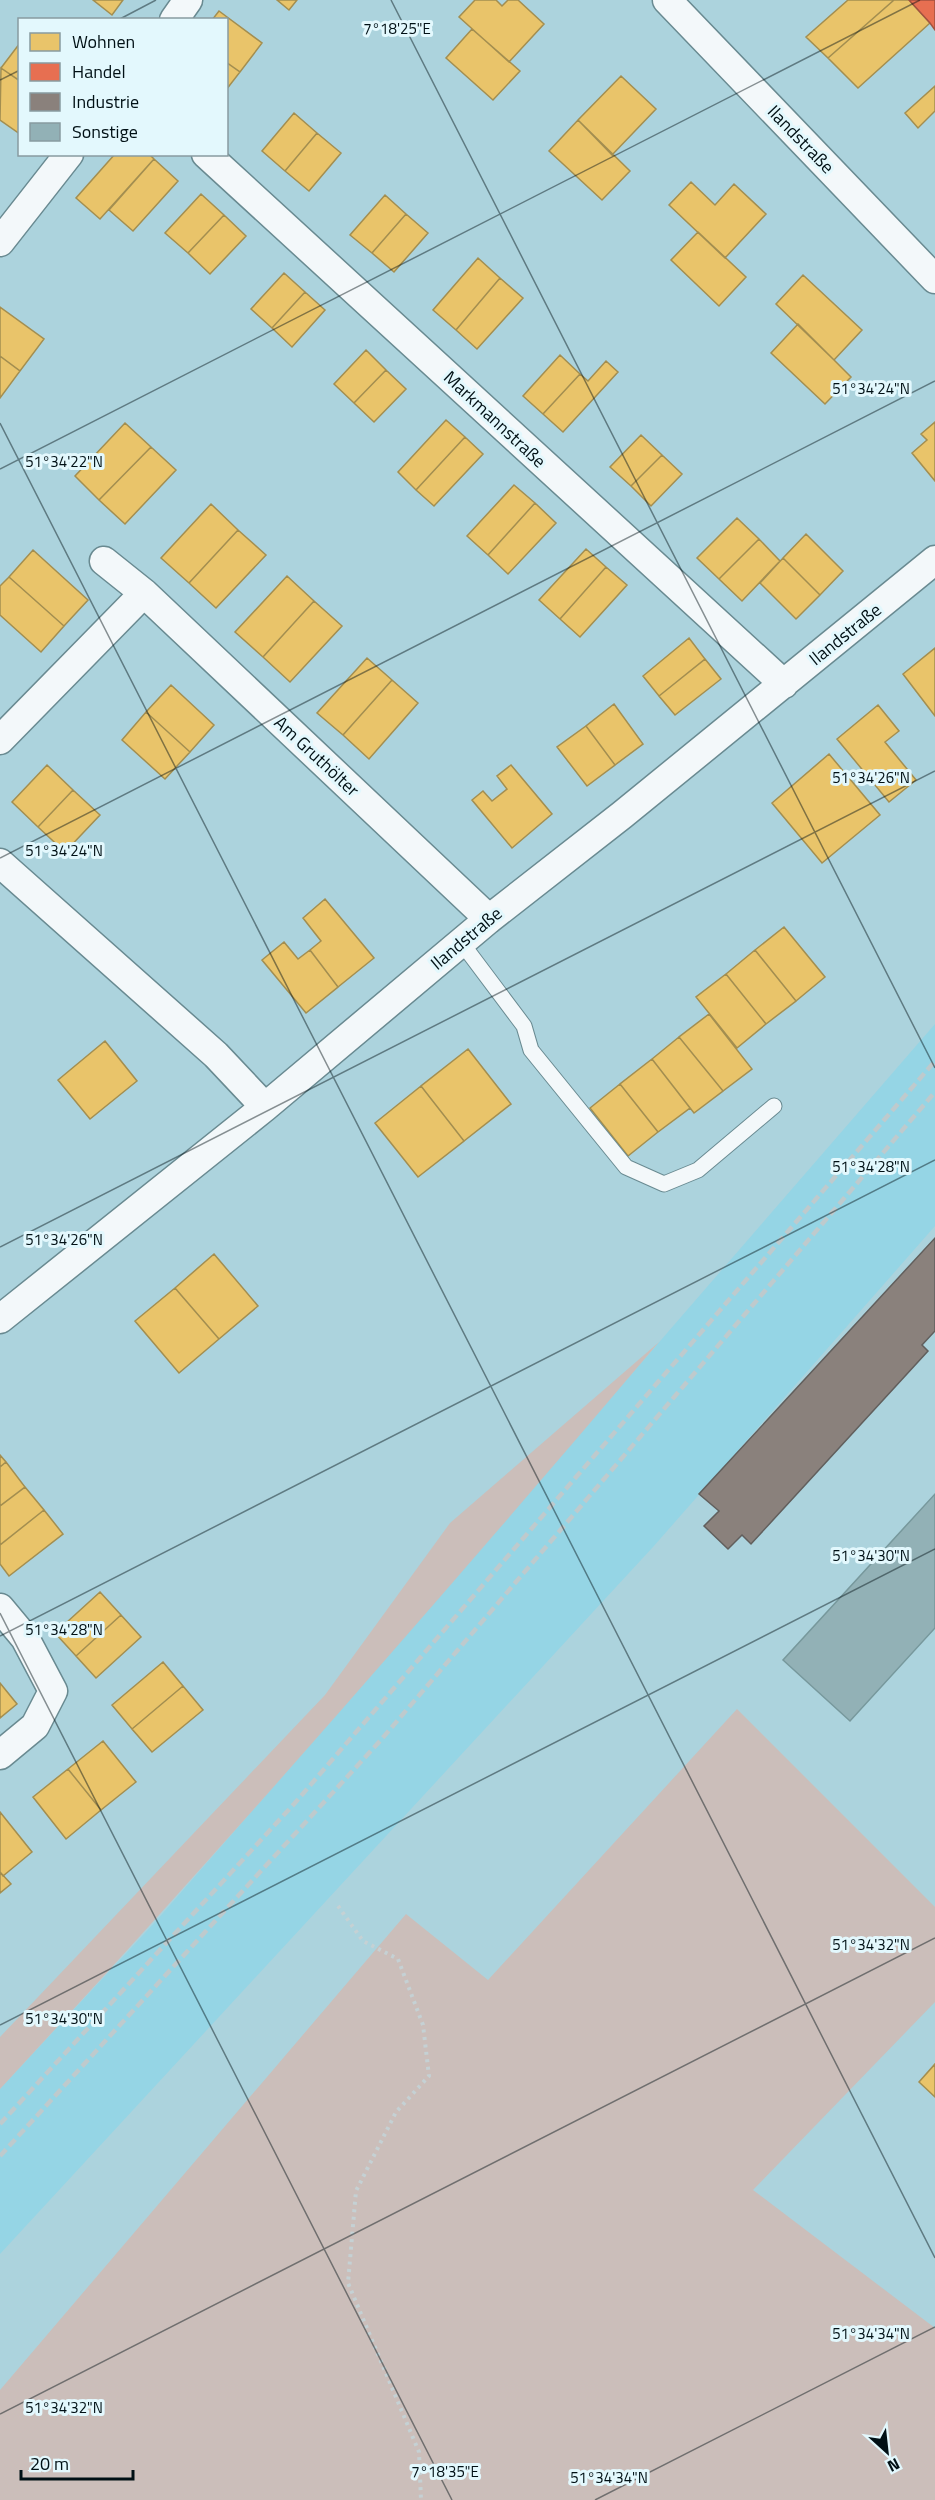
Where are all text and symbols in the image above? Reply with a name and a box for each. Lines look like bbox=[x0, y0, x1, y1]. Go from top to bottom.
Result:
text: 7°18'25"E bbox=[363, 17, 431, 40]
legend bbox=[18, 18, 228, 156]
text: Wohnen bbox=[72, 28, 135, 55]
text: Handel bbox=[72, 58, 126, 85]
text: Industrie bbox=[72, 88, 139, 115]
street label: Ilandstraße bbox=[761, 99, 841, 179]
text: Sonstige bbox=[72, 118, 138, 145]
street label: Markmannstraße bbox=[438, 364, 552, 474]
text: 51°34'24"N bbox=[832, 377, 910, 400]
text: 51°34'22"N bbox=[25, 450, 103, 473]
street label: Ilandstraße bbox=[803, 596, 887, 672]
street label: Am Gruthölter bbox=[268, 709, 366, 803]
text: 51°34'26"N bbox=[832, 766, 910, 789]
text: 51°34'24"N bbox=[25, 839, 103, 862]
street label: Ilandstraße bbox=[424, 900, 508, 976]
text: 51°34'28"N bbox=[832, 1155, 910, 1178]
text: 51°34'26"N bbox=[25, 1228, 103, 1251]
text: 51°34'30"N bbox=[832, 1544, 910, 1567]
text: 51°34'28"N bbox=[25, 1618, 103, 1641]
text: 51°34'32"N bbox=[832, 1933, 910, 1956]
text: 51°34'30"N bbox=[25, 2007, 103, 2030]
text: 51°34'34"N bbox=[832, 2322, 910, 2345]
text: 51°34'32"N bbox=[25, 2396, 103, 2419]
north arrow bbox=[857, 2422, 917, 2482]
scale bar bbox=[21, 2443, 134, 2481]
text: 20 m bbox=[30, 2450, 69, 2477]
text: N bbox=[883, 2452, 904, 2479]
text: 7°18'35"E bbox=[411, 2460, 479, 2483]
text: 51°34'34"N bbox=[570, 2466, 648, 2489]

